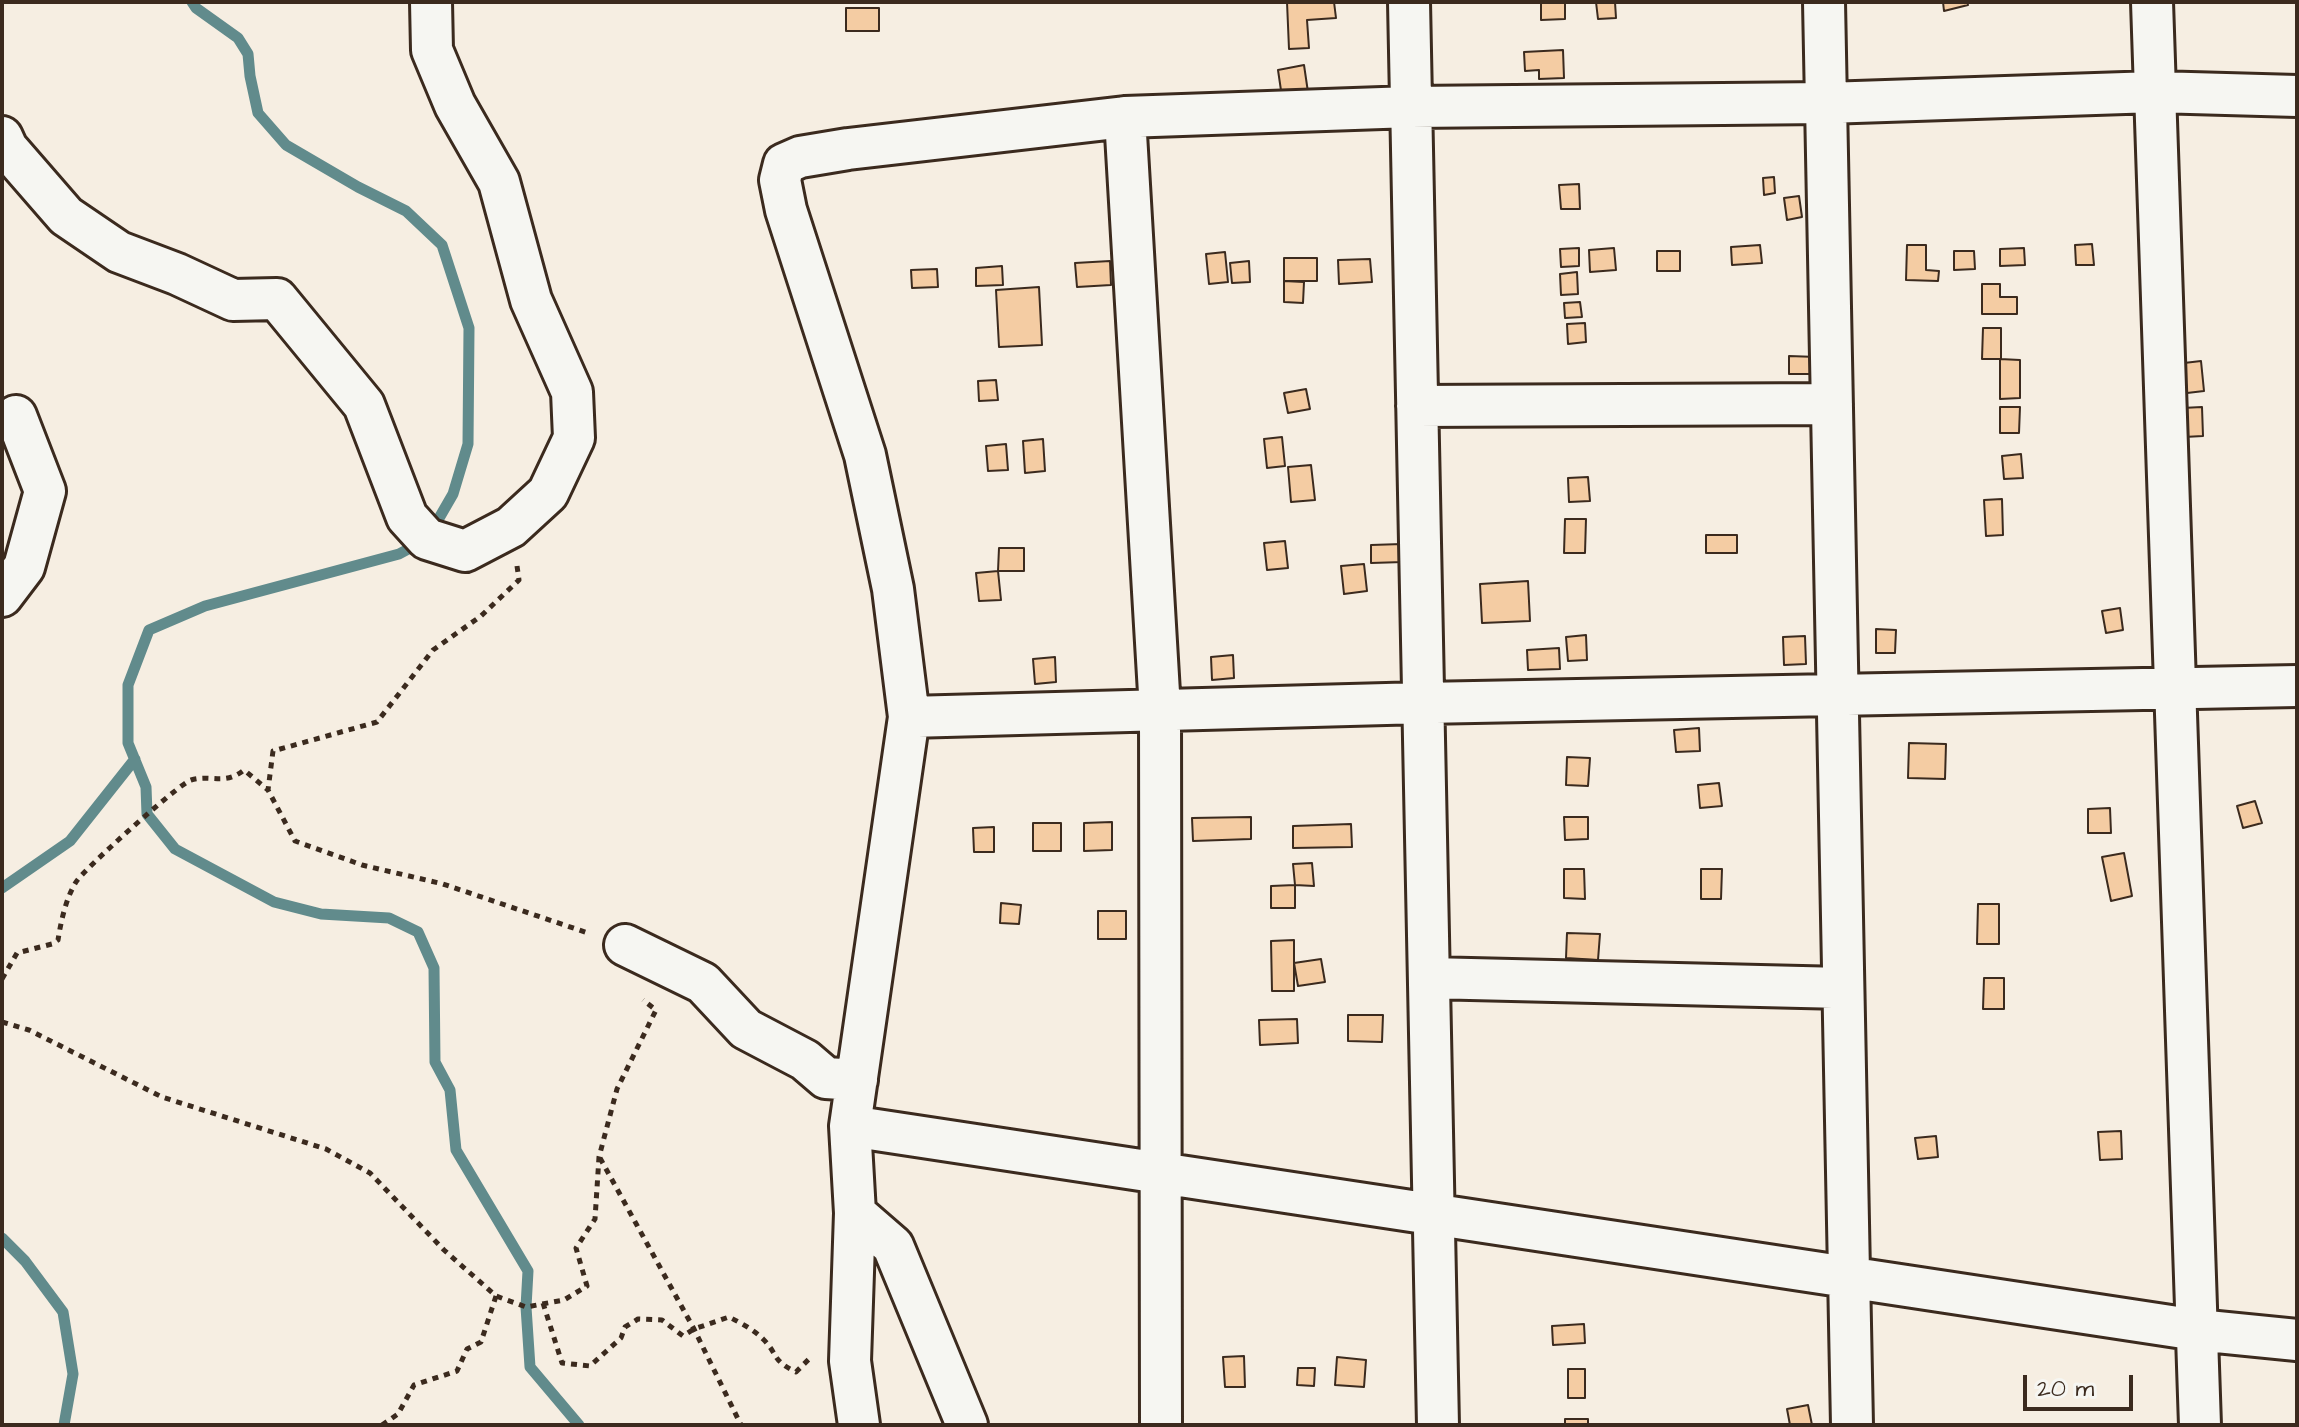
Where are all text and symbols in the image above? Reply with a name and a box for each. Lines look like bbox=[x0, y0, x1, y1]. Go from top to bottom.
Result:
scale bar bbox=[2027, 1359, 2137, 1409]
text: 20 m bbox=[2037, 1372, 2094, 1406]

